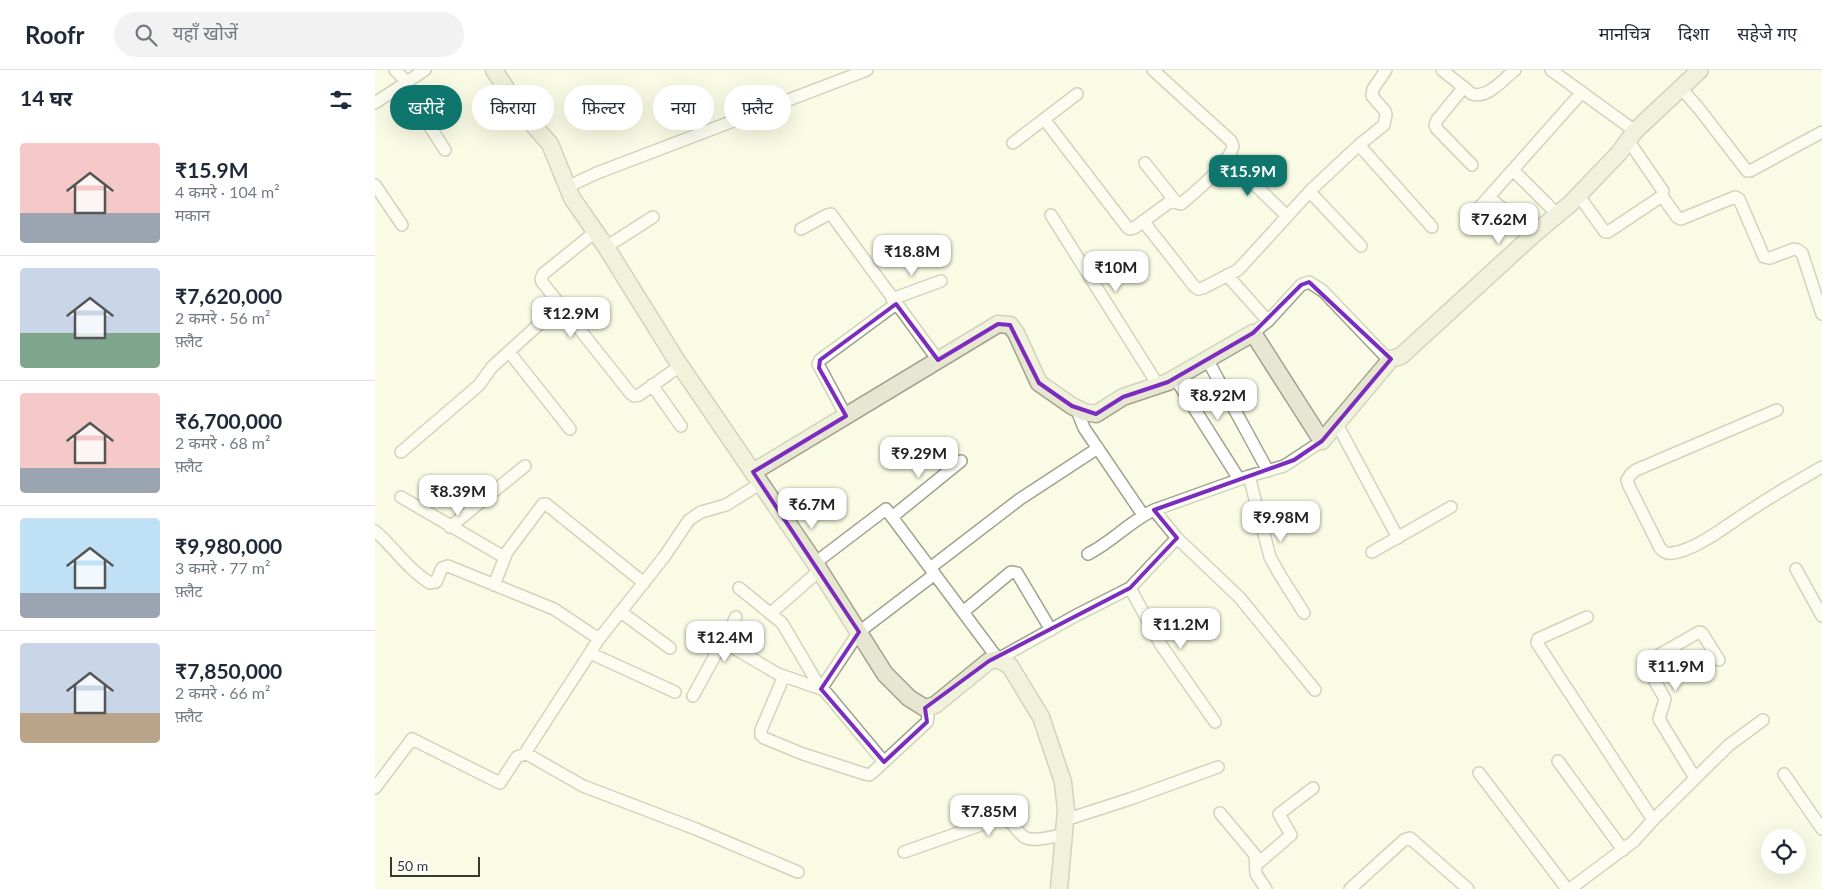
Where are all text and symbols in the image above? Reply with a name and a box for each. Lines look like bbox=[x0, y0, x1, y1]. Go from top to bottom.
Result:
search box bbox=[114, 12, 464, 57]
text: Roofr bbox=[25, 20, 84, 49]
icon: search bbox=[132, 21, 160, 49]
text: यहाँ खोजें bbox=[172, 21, 238, 44]
text: मानचित्र bbox=[1599, 22, 1650, 44]
text: दिशा bbox=[1678, 22, 1709, 44]
text: सहेजे गए bbox=[1737, 22, 1797, 44]
text: 14 घर bbox=[20, 85, 72, 110]
chip: खरीदें bbox=[390, 85, 462, 130]
chip: किराया bbox=[472, 85, 554, 130]
chip: फ़िल्टर bbox=[564, 85, 643, 130]
chip: नया bbox=[653, 85, 714, 130]
chip: फ़्लैट bbox=[724, 85, 791, 130]
icon: filters bbox=[327, 86, 355, 114]
pin: ₹15.9M bbox=[1207, 154, 1289, 197]
text: ₹15.9M bbox=[175, 157, 249, 182]
text: ₹15.9M bbox=[1220, 161, 1276, 180]
icon: home bbox=[60, 163, 120, 223]
text: 4 कमरे · 104 m² bbox=[175, 182, 280, 201]
pin: ₹7.62M bbox=[1458, 202, 1540, 245]
text: मकान bbox=[175, 205, 210, 224]
text: ₹7.62M bbox=[1471, 209, 1527, 228]
pin: ₹18.8M bbox=[871, 234, 953, 277]
text: ₹18.8M bbox=[884, 241, 940, 260]
pin: ₹10M bbox=[1086, 250, 1146, 293]
text: ₹10M bbox=[1095, 257, 1137, 276]
text: ₹7,620,000 bbox=[175, 283, 282, 308]
icon: home bbox=[60, 288, 120, 348]
pin: ₹12.9M bbox=[530, 296, 612, 339]
text: ₹12.9M bbox=[543, 303, 599, 322]
text: 2 कमरे · 56 m² bbox=[175, 308, 270, 327]
text: फ़्लैट bbox=[175, 331, 203, 350]
pin: ₹8.92M bbox=[1177, 378, 1259, 421]
text: ₹8.92M bbox=[1190, 385, 1246, 404]
text: ₹6,700,000 bbox=[175, 408, 282, 433]
icon: home bbox=[60, 413, 120, 473]
text: 2 कमरे · 68 m² bbox=[175, 433, 270, 452]
pin: ₹9.29M bbox=[878, 436, 960, 479]
text: ₹9.29M bbox=[891, 443, 947, 462]
text: फ़्लैट bbox=[175, 456, 203, 475]
pin: ₹8.39M bbox=[417, 474, 499, 517]
text: ₹8.39M bbox=[430, 481, 486, 500]
pin: ₹6.7M bbox=[777, 488, 847, 530]
text: ₹6.7M bbox=[789, 494, 835, 513]
pin: ₹9.98M bbox=[1240, 500, 1322, 543]
text: ₹9.98M bbox=[1253, 507, 1309, 526]
text: ₹9,980,000 bbox=[175, 533, 282, 558]
icon: home bbox=[60, 538, 120, 598]
text: 3 कमरे · 77 m² bbox=[175, 558, 270, 577]
text: फ़्लैट bbox=[175, 581, 203, 600]
pin: ₹11.2M bbox=[1140, 608, 1222, 650]
text: ₹11.2M bbox=[1153, 614, 1209, 633]
pin: ₹12.4M bbox=[684, 620, 766, 663]
text: ₹12.4M bbox=[697, 627, 753, 646]
pin: ₹11.9M bbox=[1635, 650, 1717, 692]
text: ₹11.9M bbox=[1648, 656, 1704, 675]
text: ₹7,850,000 bbox=[175, 658, 282, 683]
icon: home bbox=[60, 663, 120, 723]
text: 2 कमरे · 66 m² bbox=[175, 683, 270, 702]
text: फ़्लैट bbox=[175, 706, 203, 725]
pin: ₹7.85M bbox=[948, 794, 1030, 837]
text: ₹7.85M bbox=[961, 801, 1017, 820]
map controls bbox=[1761, 829, 1806, 874]
button: locate bbox=[1761, 829, 1806, 874]
scale bar bbox=[390, 854, 480, 877]
text: 50 m bbox=[397, 857, 428, 874]

